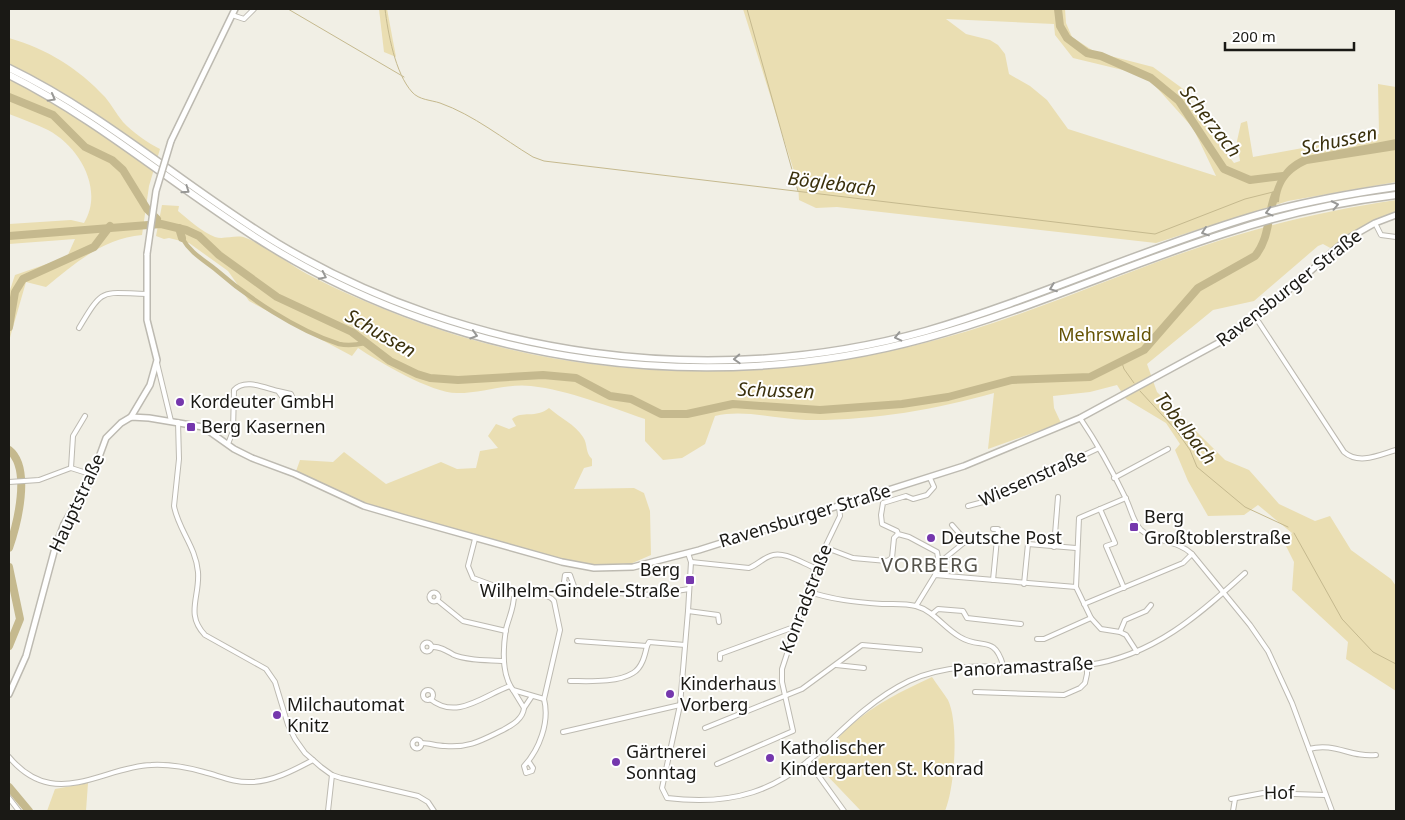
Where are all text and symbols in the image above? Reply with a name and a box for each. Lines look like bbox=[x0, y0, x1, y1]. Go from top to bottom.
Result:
scale bar bbox=[1225, 20, 1354, 52]
text: 200 m bbox=[1232, 26, 1276, 46]
water label: Scherzach bbox=[1175, 79, 1247, 163]
one-way arrow bbox=[47, 92, 56, 102]
water label: Schussen bbox=[1299, 119, 1379, 161]
water label: Böglebach bbox=[786, 165, 878, 201]
one-way arrow bbox=[180, 184, 189, 192]
one-way arrow bbox=[1330, 200, 1339, 211]
one-way arrow bbox=[1265, 206, 1274, 217]
street label: Ravensburger Straße bbox=[1211, 223, 1366, 352]
one-way arrow bbox=[1201, 226, 1210, 236]
one-way arrow bbox=[318, 270, 327, 280]
one-way arrow bbox=[1049, 282, 1057, 292]
water label: Schussen bbox=[341, 302, 421, 364]
park label: Mehrswald bbox=[1058, 322, 1152, 346]
one-way arrow bbox=[470, 330, 478, 340]
one-way arrow bbox=[893, 331, 902, 342]
one-way arrow bbox=[733, 354, 741, 365]
water label: Schussen bbox=[737, 376, 815, 404]
water label: Tobelbach bbox=[1149, 386, 1223, 470]
place label: Kordeuter GmbH bbox=[190, 389, 335, 413]
marker: Kordeuter GmbH bbox=[174, 396, 186, 408]
place label: Berg Kasernen bbox=[201, 414, 326, 438]
marker: Berg Kasernen bbox=[185, 421, 197, 433]
street label: Wiesenstraße bbox=[975, 443, 1090, 511]
street label: Hauptstraße bbox=[43, 449, 109, 556]
street label: Ravensburger Straße bbox=[716, 478, 893, 553]
place label: Berg Großtoblerstraße bbox=[1144, 504, 1291, 549]
marker: Berg Großtoblerstraße bbox=[1128, 521, 1140, 533]
place label: Deutsche Post bbox=[941, 525, 1063, 549]
marker: Deutsche Post bbox=[925, 532, 937, 544]
street label: Konradstraße bbox=[773, 541, 837, 657]
district label: VORBERG bbox=[881, 551, 979, 578]
place label: Berg Wilhelm-Gindele-Straße bbox=[480, 557, 680, 602]
marker: Berg Wilhelm-Gindele-Straße bbox=[684, 574, 696, 586]
street label: Panoramastraße bbox=[952, 650, 1094, 682]
place label: Kinderhaus Vorberg bbox=[680, 671, 777, 716]
marker: Kinderhaus Vorberg bbox=[664, 688, 676, 700]
place label: Milchautomat Knitz bbox=[287, 692, 405, 737]
marker: Milchautomat Knitz bbox=[271, 709, 283, 721]
place label: Katholischer Kindergarten St. Konrad bbox=[780, 735, 984, 780]
place label: Gärtnerei Sonntag bbox=[626, 739, 706, 784]
marker: Katholischer Kindergarten St. Konrad bbox=[764, 752, 776, 764]
marker: Gärtnerei Sonntag bbox=[610, 756, 622, 768]
street label: Hof bbox=[1264, 780, 1295, 804]

